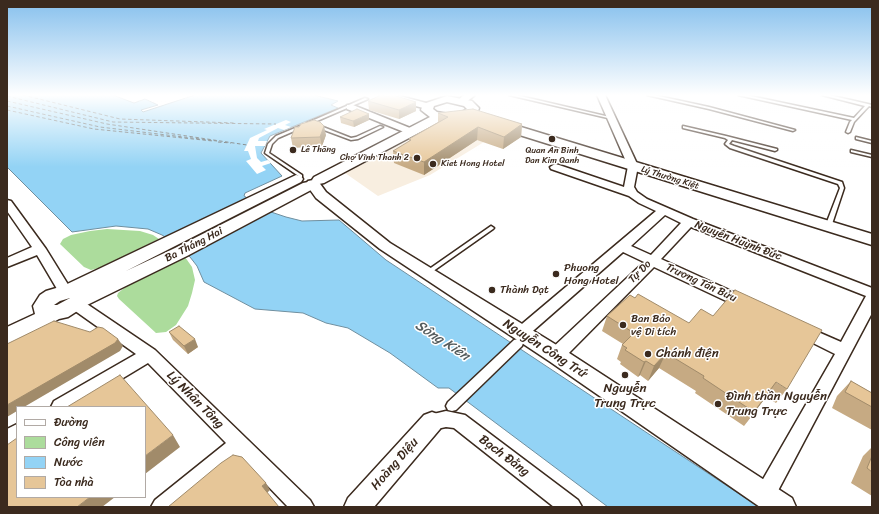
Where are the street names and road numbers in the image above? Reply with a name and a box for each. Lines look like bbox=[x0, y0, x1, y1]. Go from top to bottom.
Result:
street label: Lý Thường Kiệt bbox=[640, 164, 700, 192]
street label: Nguyễn Huỳnh Đức bbox=[693, 218, 783, 264]
street label: Ba Tháng Hai bbox=[163, 225, 225, 265]
street label: Tự Do bbox=[626, 258, 654, 286]
street label: Trương Tấn Bửu bbox=[664, 261, 738, 305]
street label: Nguyễn Công Trứ bbox=[500, 316, 590, 382]
street label: Lý Nhân Tông bbox=[163, 368, 227, 432]
street label: Bạch Đằng bbox=[476, 432, 532, 480]
street label: Hoàng Diệu bbox=[368, 435, 422, 493]

